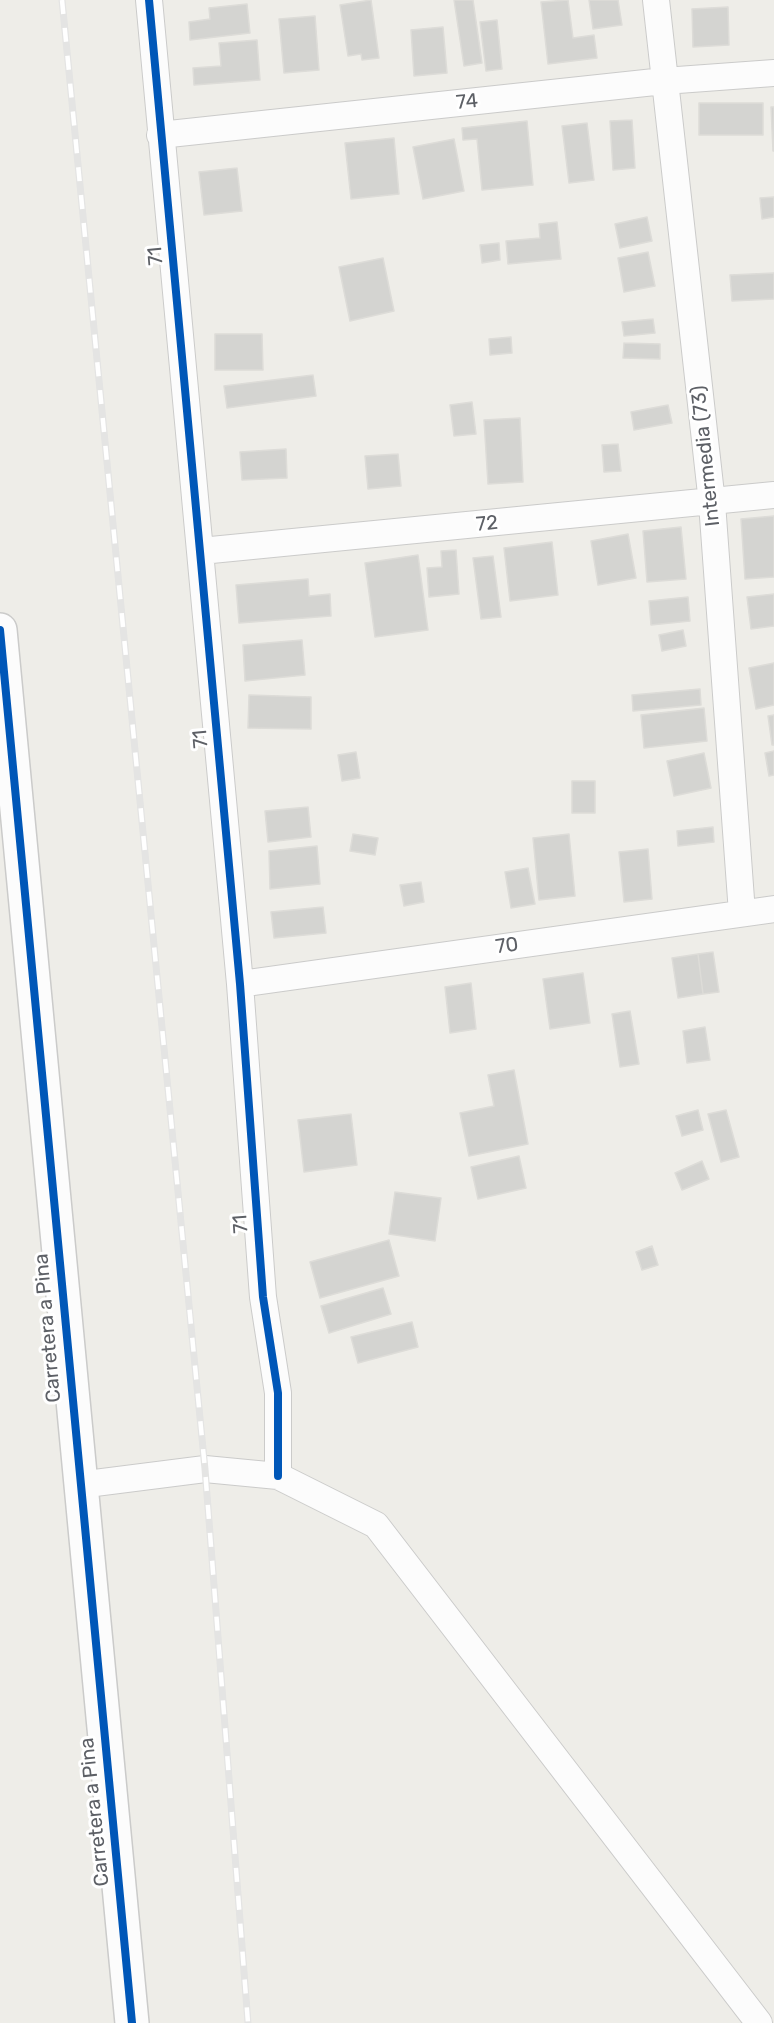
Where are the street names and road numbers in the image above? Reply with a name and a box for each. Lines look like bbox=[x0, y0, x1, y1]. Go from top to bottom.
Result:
street label: 74 bbox=[455, 89, 479, 115]
street label: 71 bbox=[143, 246, 169, 266]
street label: Intermedia (73) bbox=[687, 384, 725, 528]
street label: 72 bbox=[475, 511, 499, 537]
street label: 71 bbox=[188, 729, 214, 749]
street label: 70 bbox=[494, 933, 520, 959]
street label: 71 bbox=[228, 1214, 254, 1234]
street label: Carretera a Pina bbox=[30, 1252, 66, 1404]
street label: Carretera a Pina bbox=[75, 1736, 115, 1888]

